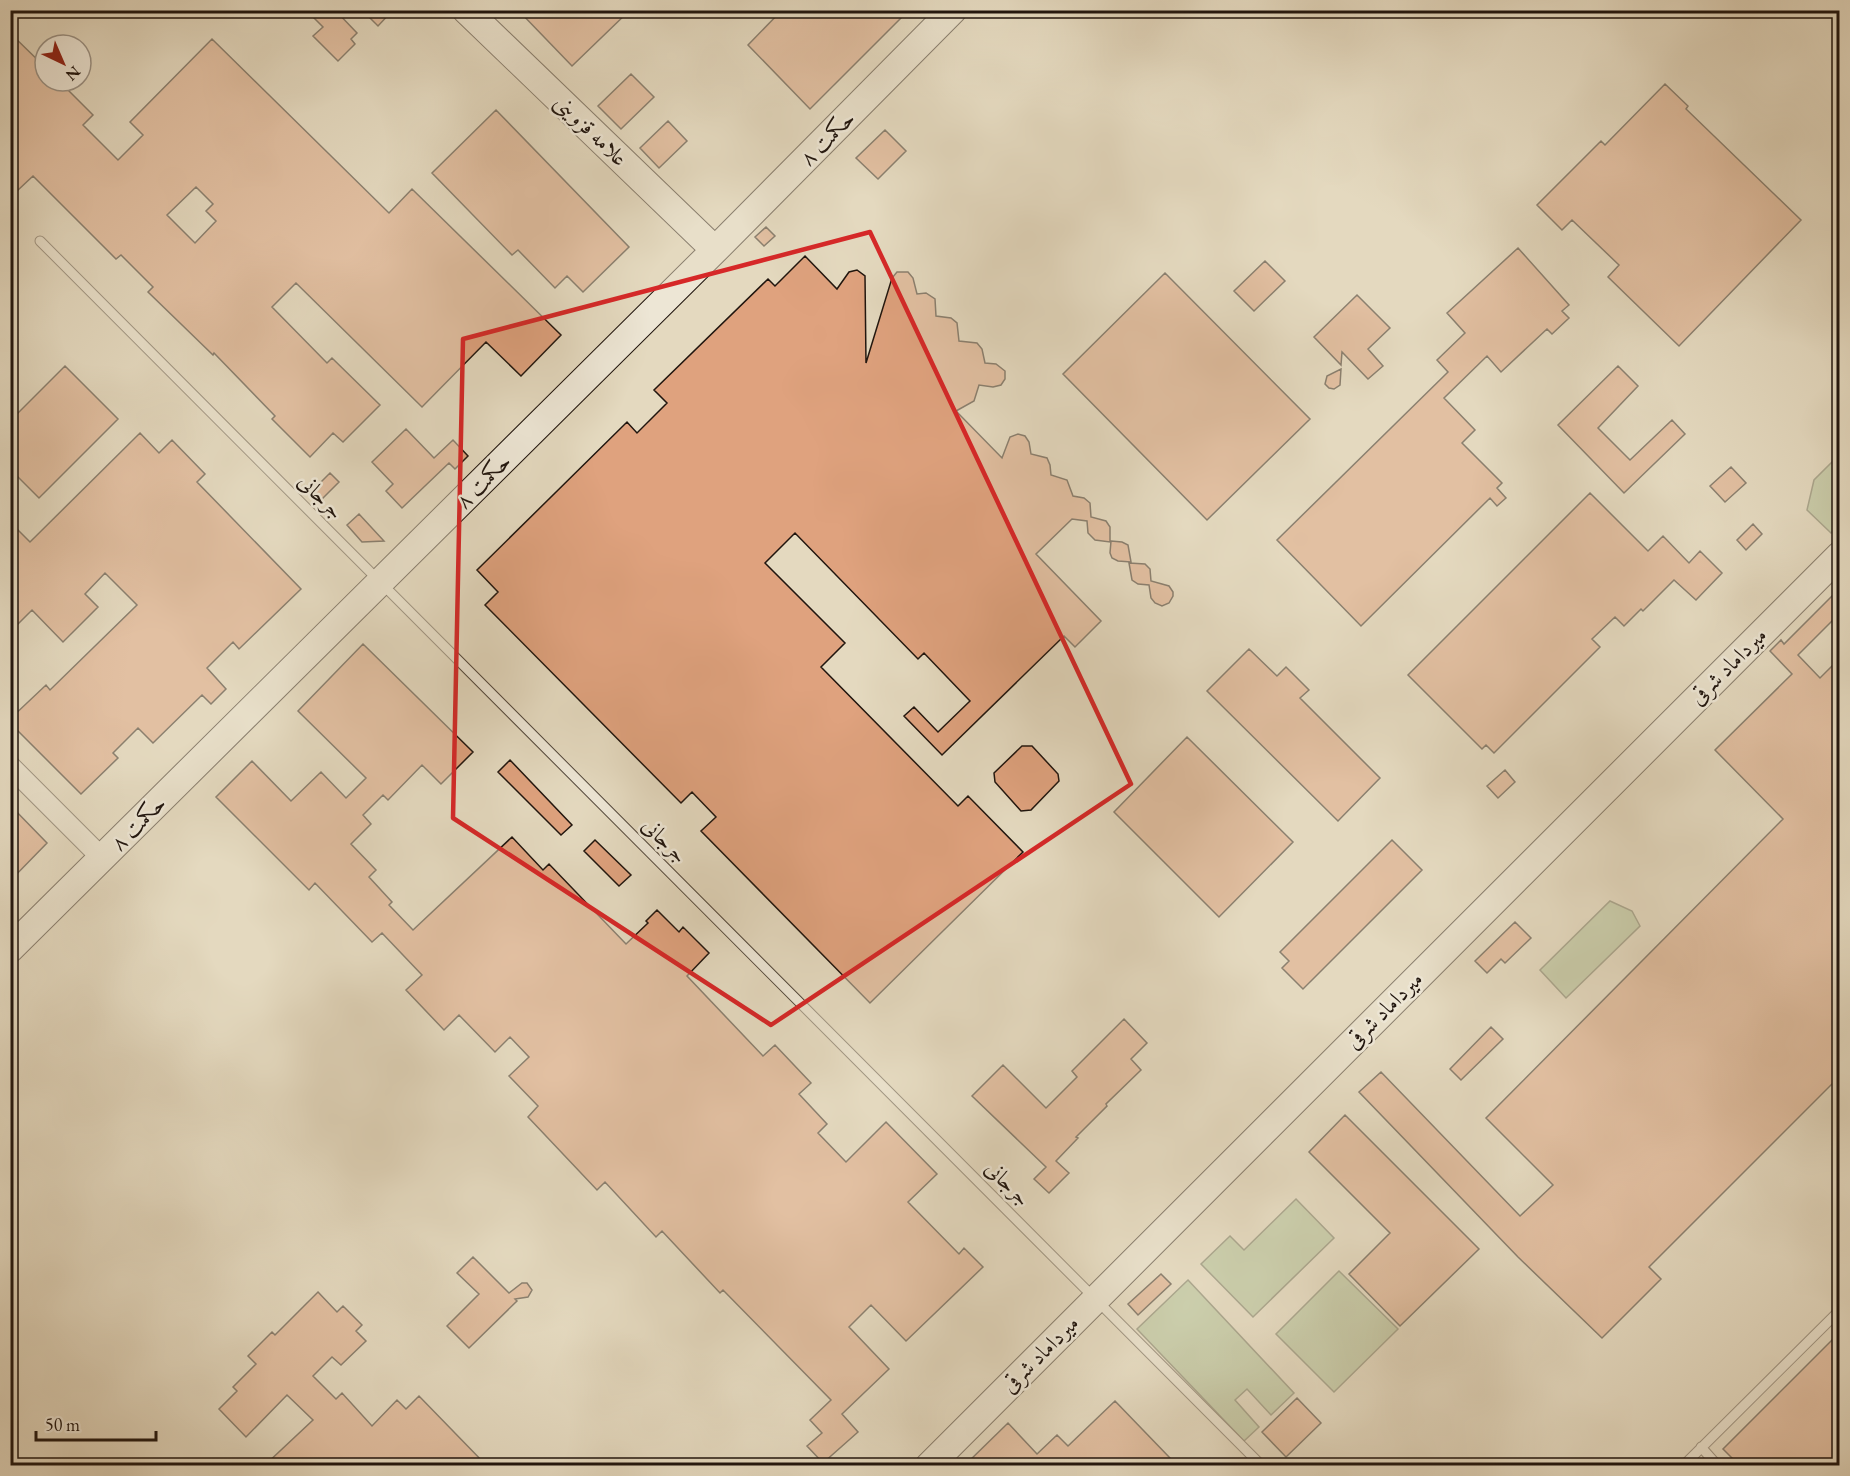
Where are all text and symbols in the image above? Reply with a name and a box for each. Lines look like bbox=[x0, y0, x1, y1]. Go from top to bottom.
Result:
north arrow bbox=[33, 33, 93, 93]
text: N bbox=[61, 61, 85, 86]
street label: علامه قزوینی bbox=[548, 88, 634, 172]
street label: حکمت ۸ bbox=[793, 104, 861, 172]
street label: حکمت ۸ bbox=[449, 447, 517, 515]
street label: جرجانی bbox=[292, 467, 350, 525]
street label: میرداماد شرقی bbox=[1683, 621, 1773, 711]
street label: حکمت ۸ bbox=[104, 789, 172, 857]
street label: جرجانی bbox=[636, 811, 694, 869]
street label: میرداماد شرقی bbox=[1339, 965, 1429, 1055]
street label: جرجانی bbox=[979, 1154, 1037, 1212]
street label: میرداماد شرقی bbox=[995, 1309, 1085, 1399]
scale bar bbox=[36, 1404, 156, 1442]
text: 50 m bbox=[45, 1413, 80, 1436]

